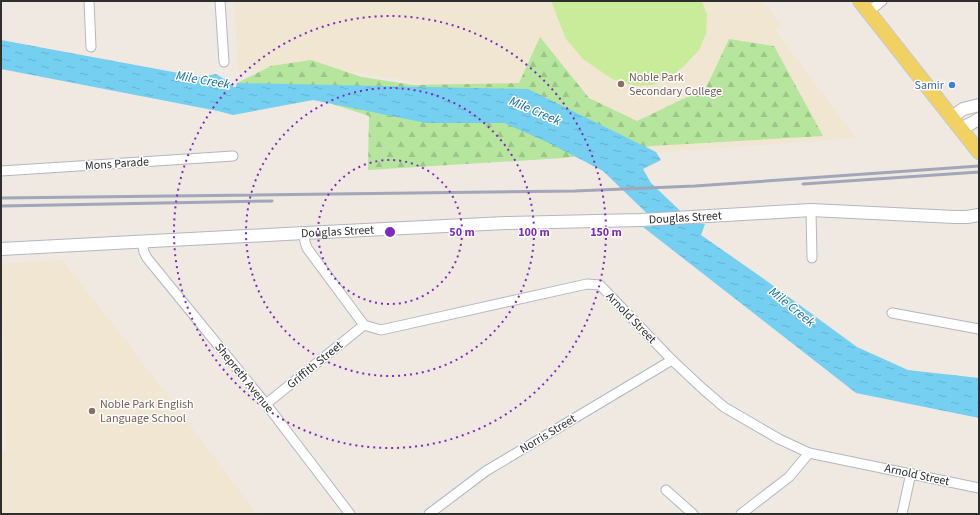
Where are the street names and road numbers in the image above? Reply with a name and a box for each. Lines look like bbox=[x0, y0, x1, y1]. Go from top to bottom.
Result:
street label: Mons Parade bbox=[84, 153, 150, 175]
street label: Douglas Street bbox=[648, 207, 722, 228]
street label: Douglas Street bbox=[301, 221, 374, 242]
street label: Arnold Street bbox=[602, 288, 660, 348]
street label: Griffith Street bbox=[283, 337, 347, 393]
street label: Shepreth Avenue bbox=[211, 339, 278, 417]
street label: Norris Street bbox=[517, 410, 579, 458]
street label: Arnold Street bbox=[883, 460, 951, 490]

